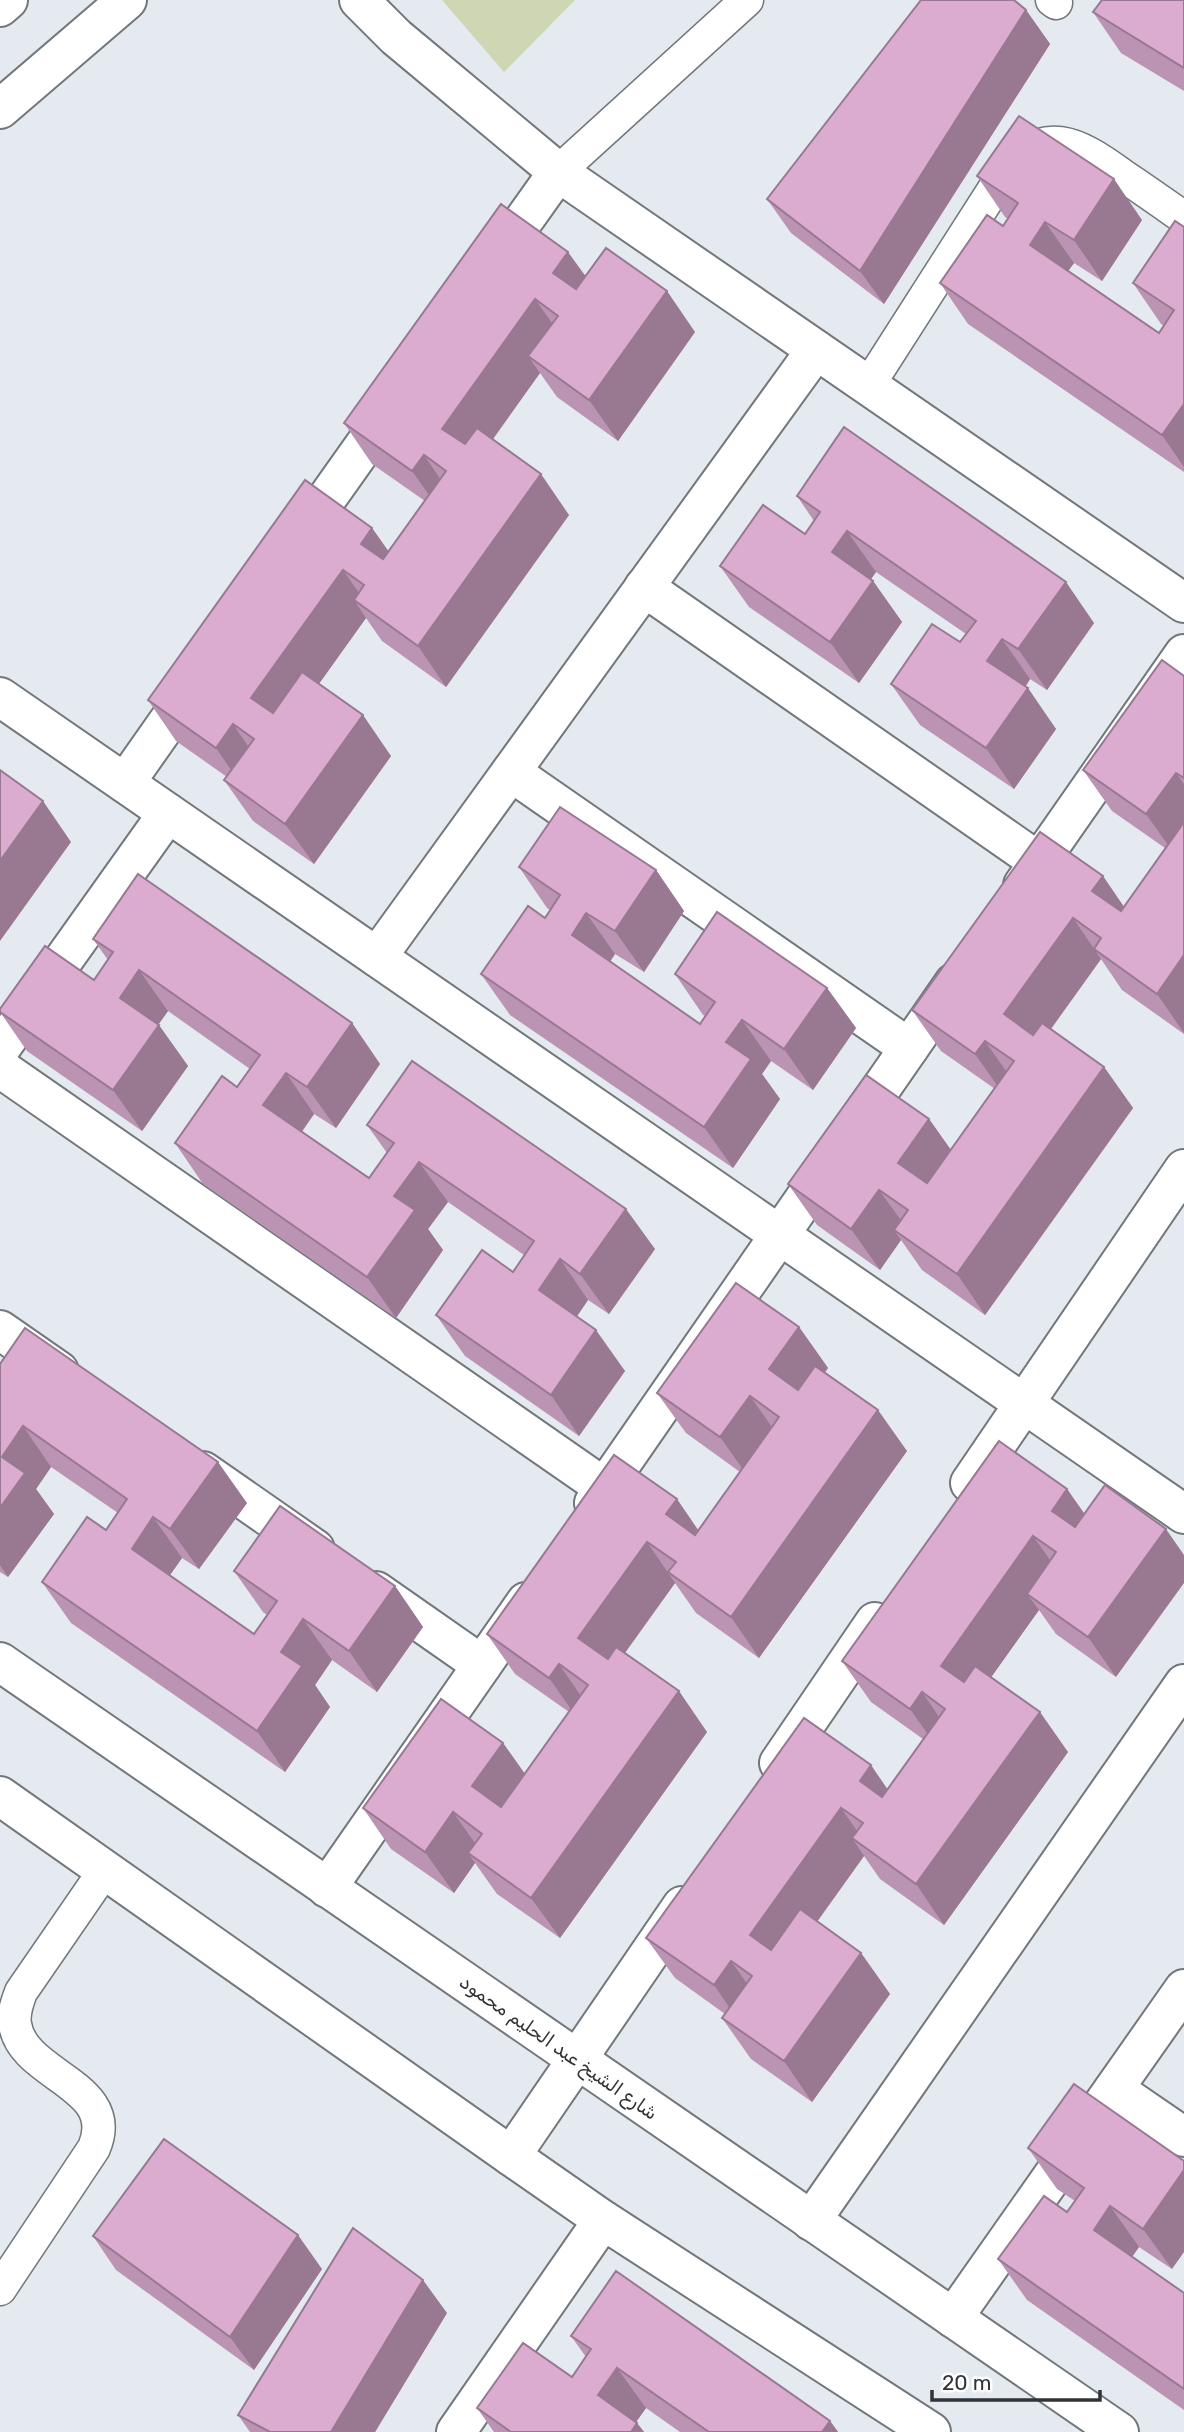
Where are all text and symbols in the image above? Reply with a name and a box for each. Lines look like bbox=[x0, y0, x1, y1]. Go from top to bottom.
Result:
street label: شارع الشيخ عبد الحليم محمود bbox=[454, 1970, 662, 2126]
scale bar bbox=[932, 2358, 1100, 2402]
text: 20 m bbox=[942, 2370, 991, 2395]

